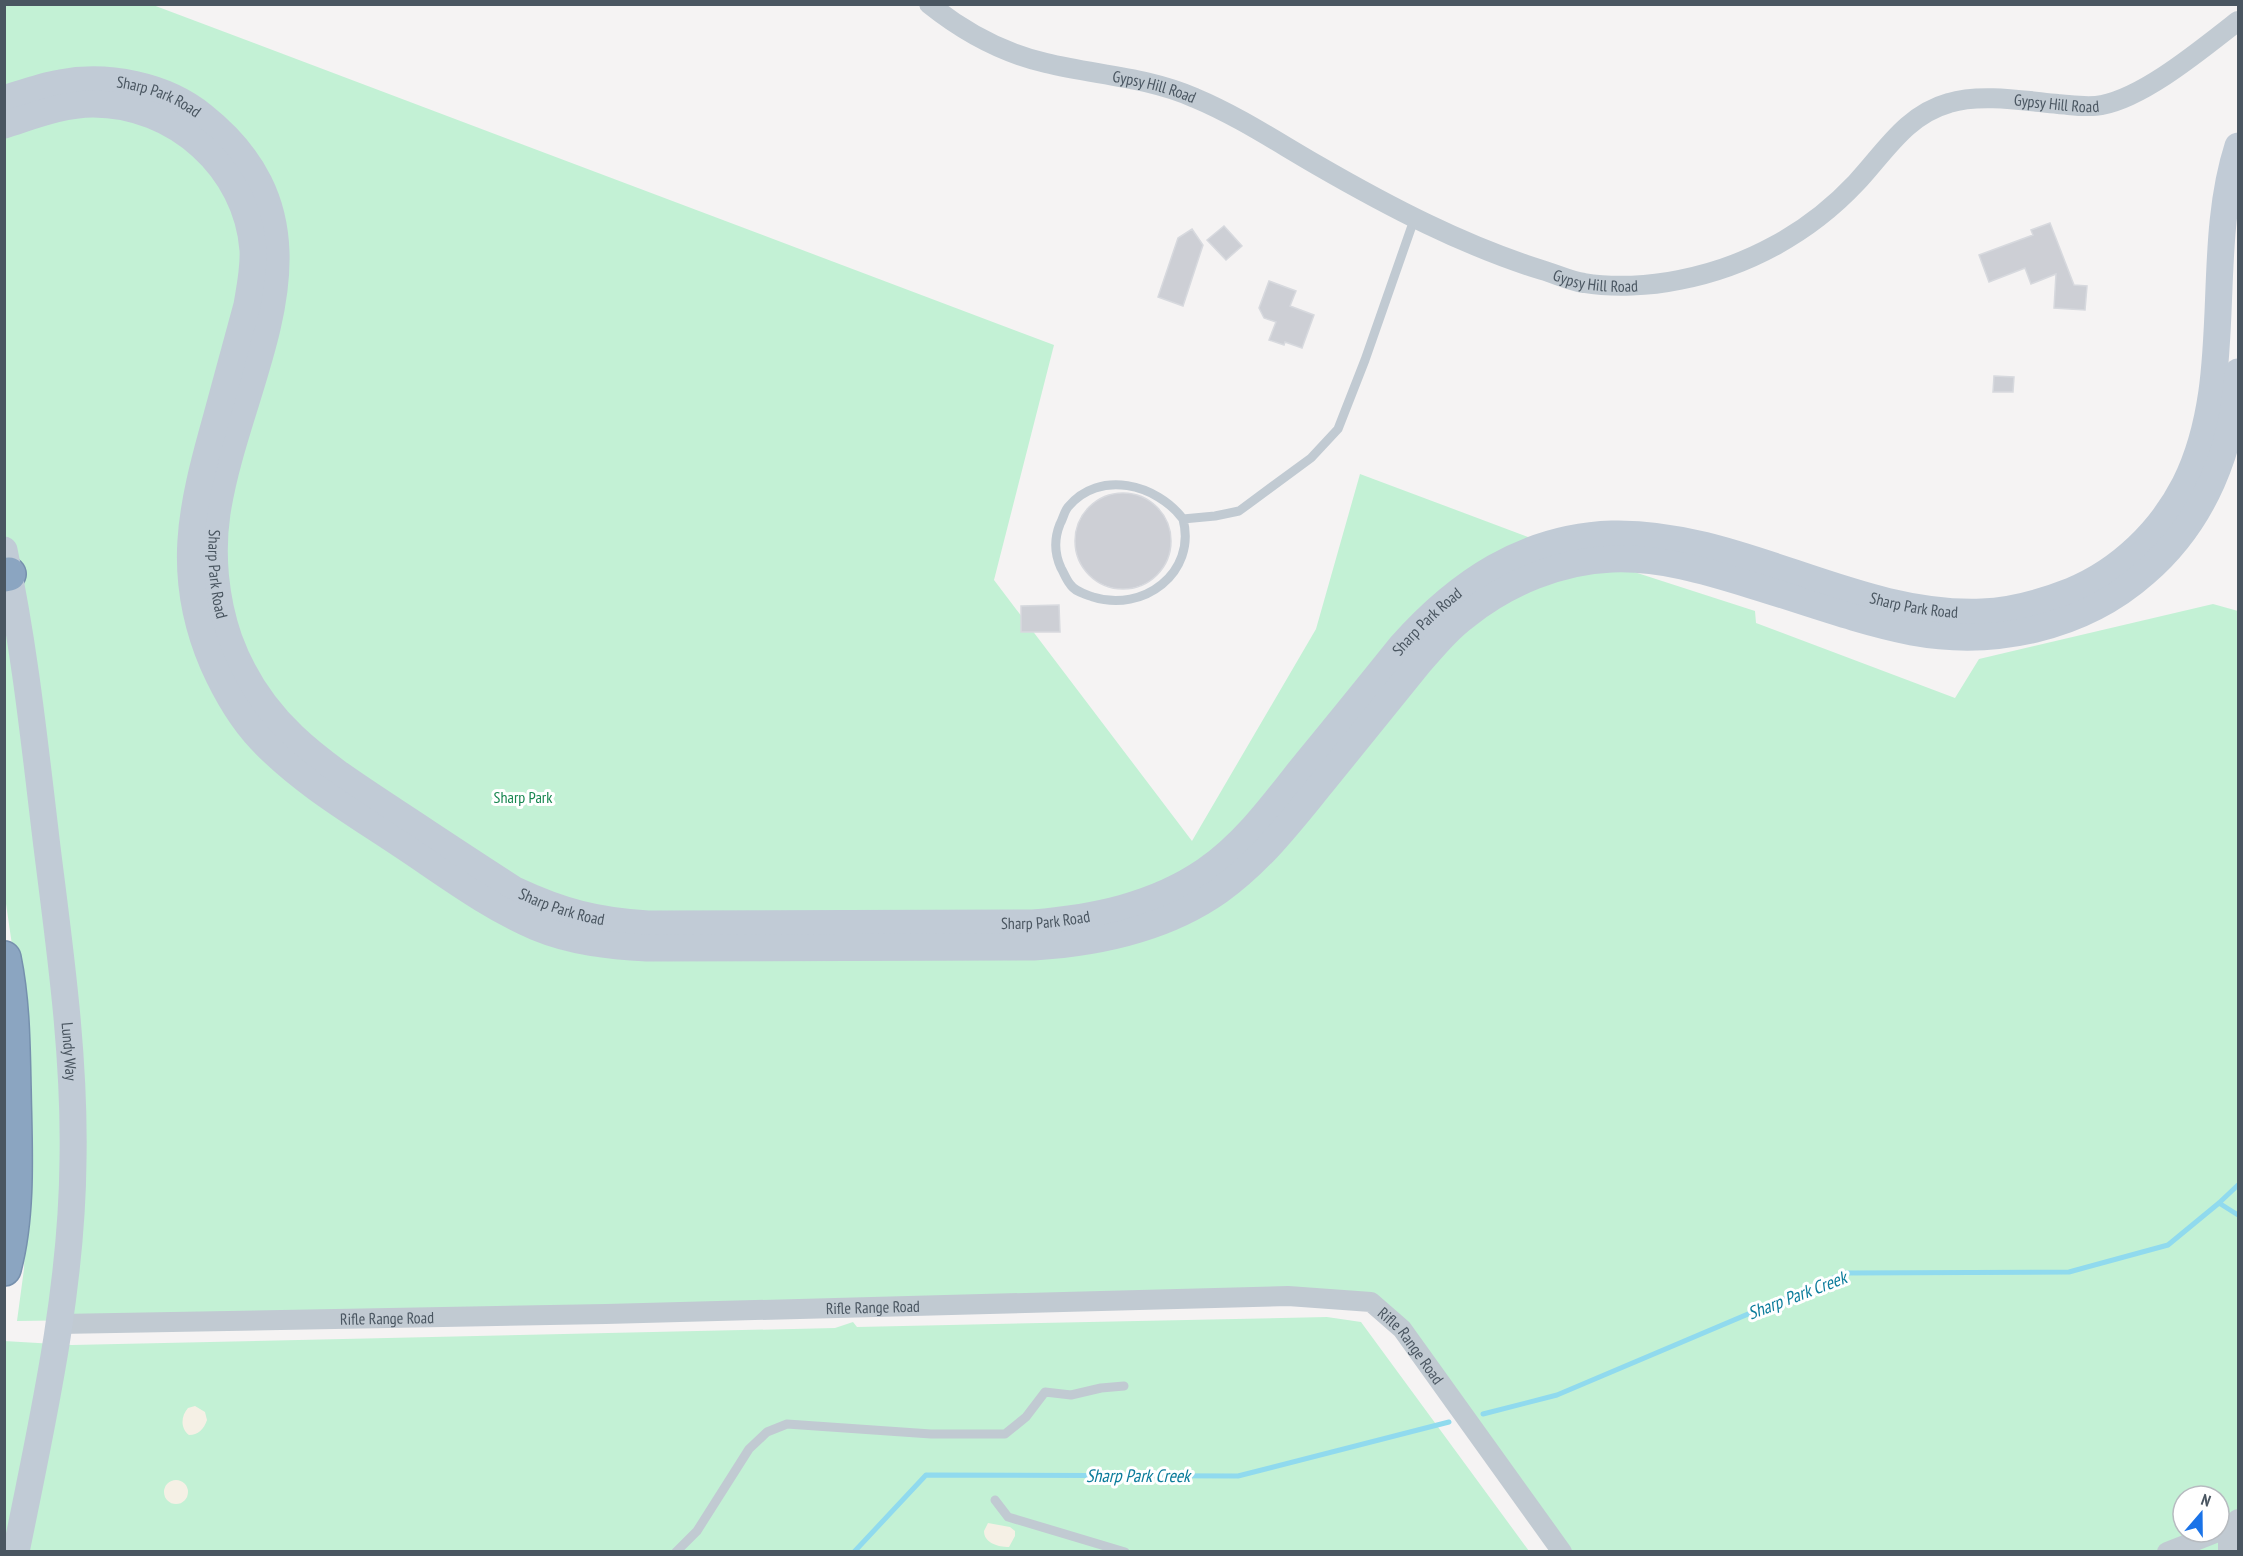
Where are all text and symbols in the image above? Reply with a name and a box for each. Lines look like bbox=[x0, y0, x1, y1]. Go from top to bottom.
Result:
street label: Gypsy Hill Road bbox=[1111, 66, 1199, 107]
street label: Sharp Park Road bbox=[115, 71, 205, 121]
street label: Gypsy Hill Road bbox=[2013, 89, 2100, 116]
street label: Gypsy Hill Road bbox=[1550, 265, 1639, 296]
street label: Sharp Park Road bbox=[204, 529, 232, 621]
street label: Sharp Park Road bbox=[1388, 583, 1466, 659]
street label: Sharp Park Road bbox=[1868, 587, 1959, 622]
park label: Sharp Park bbox=[494, 787, 553, 807]
street label: Sharp Park Road bbox=[516, 883, 606, 929]
street label: Sharp Park Road bbox=[1001, 906, 1092, 933]
street label: Lundy Way bbox=[57, 1021, 82, 1081]
water label: Sharp Park Creek bbox=[1744, 1265, 1852, 1324]
street label: Rifle Range Road bbox=[826, 1296, 920, 1318]
street label: Rifle Range Road bbox=[1374, 1303, 1448, 1388]
street label: Rifle Range Road bbox=[340, 1307, 434, 1329]
water label: Sharp Park Creek bbox=[1086, 1464, 1192, 1487]
north arrow bbox=[2171, 1484, 2231, 1544]
text: N bbox=[2199, 1489, 2214, 1511]

